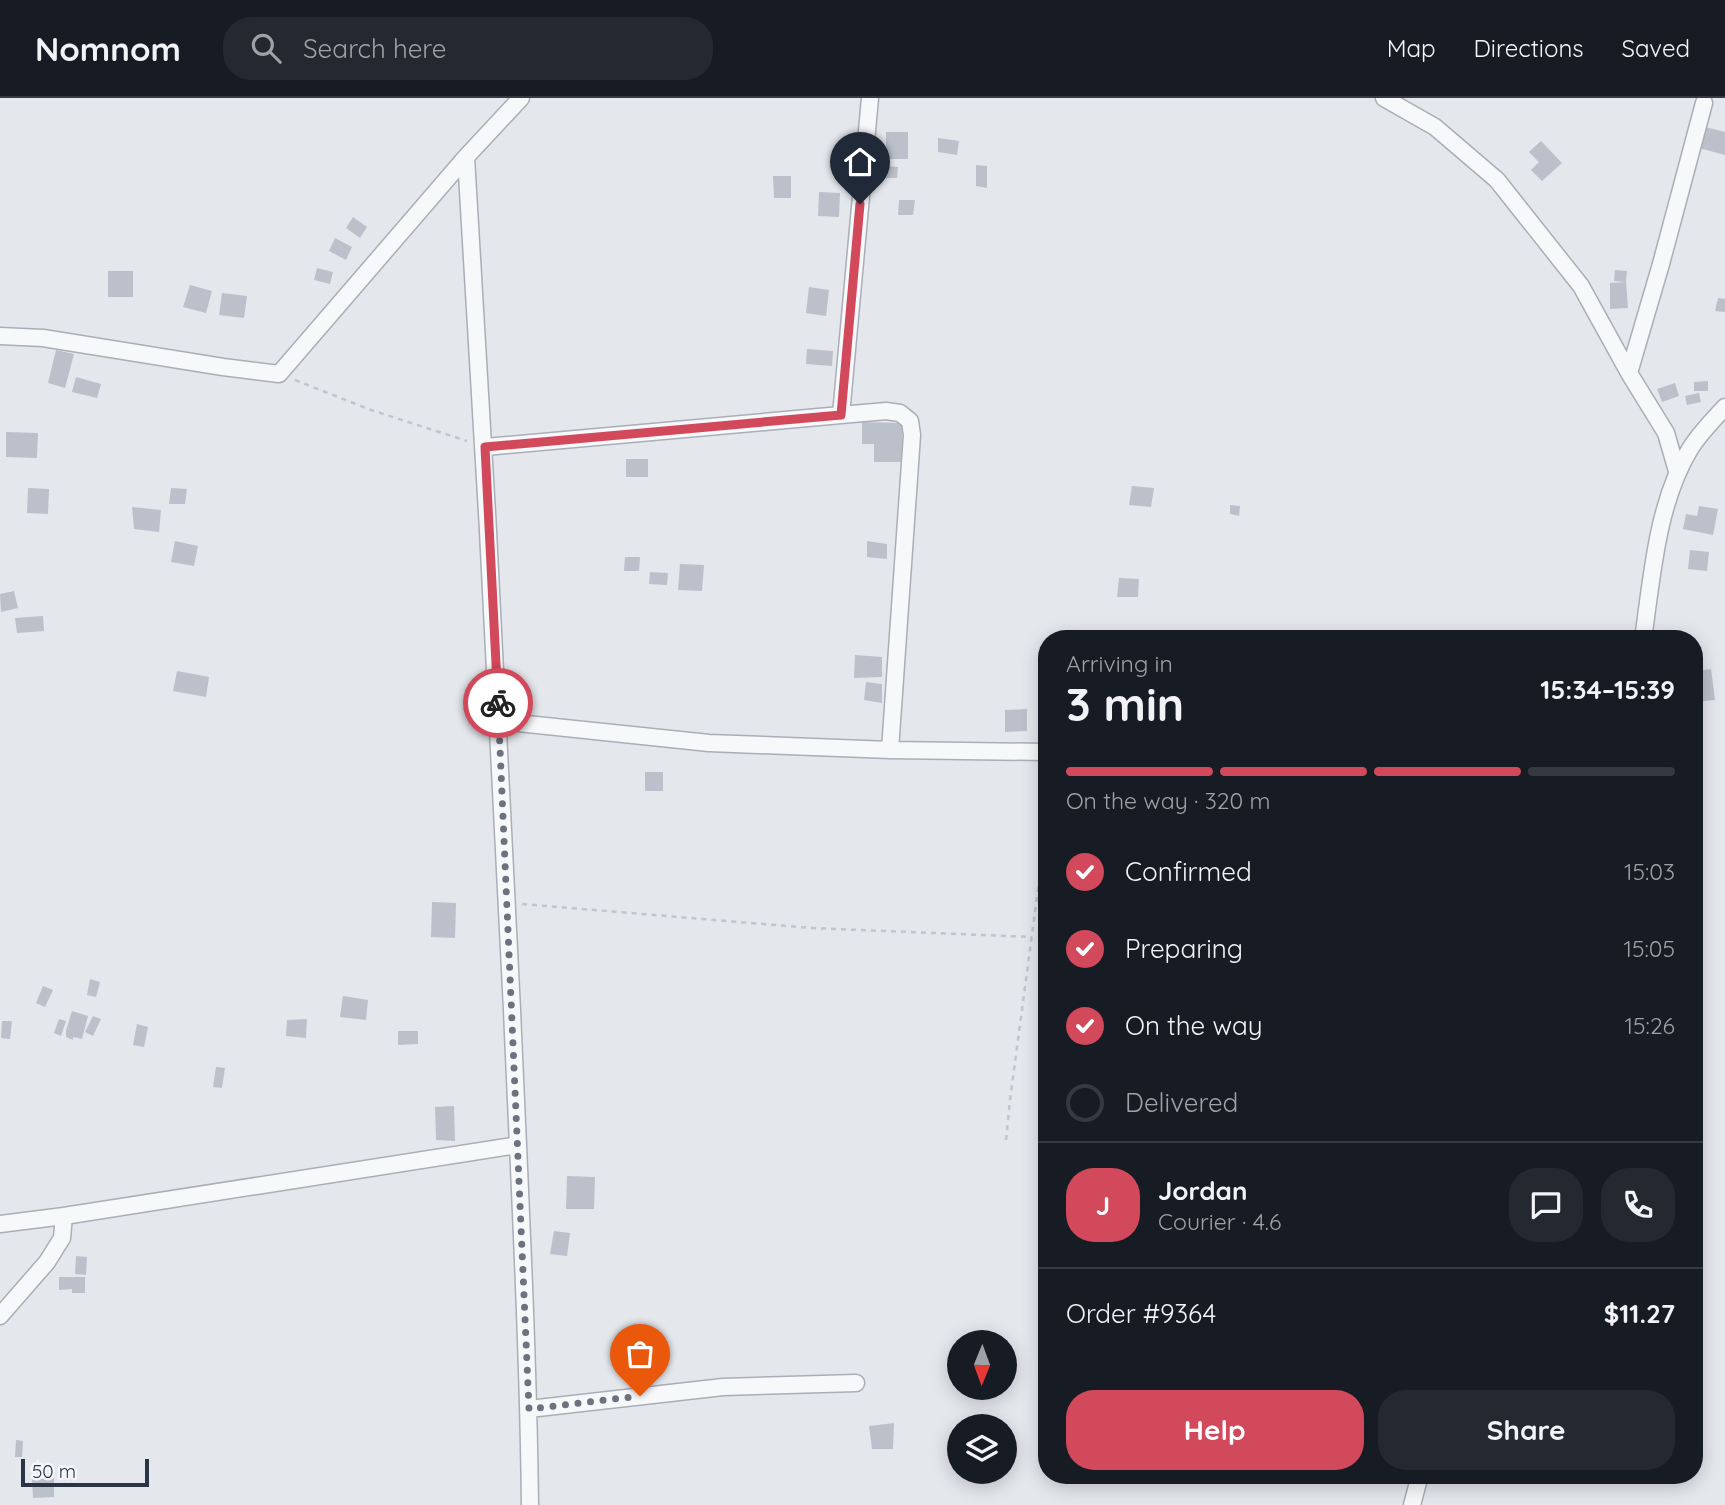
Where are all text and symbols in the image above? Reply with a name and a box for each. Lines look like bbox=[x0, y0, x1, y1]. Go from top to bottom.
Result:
search box bbox=[223, 17, 713, 80]
text: Nomnom bbox=[35, 28, 181, 69]
icon: search bbox=[247, 29, 285, 67]
text: Search here bbox=[303, 32, 447, 65]
text: Map bbox=[1387, 33, 1436, 63]
text: Directions bbox=[1474, 33, 1584, 63]
text: Saved bbox=[1622, 33, 1690, 63]
pin bbox=[830, 132, 890, 204]
icon: home bbox=[841, 143, 879, 181]
text: Arriving in bbox=[1066, 649, 1173, 678]
courier bbox=[463, 668, 533, 738]
text: 15:34–15:39 bbox=[1540, 673, 1675, 706]
text: 3 min bbox=[1066, 675, 1184, 733]
icon: bike bbox=[479, 684, 517, 722]
text: On the way · 320 m bbox=[1066, 786, 1271, 815]
icon: check bbox=[1066, 853, 1104, 891]
text: Confirmed bbox=[1125, 855, 1252, 888]
text: 15:03 bbox=[1624, 857, 1675, 886]
icon: check bbox=[1066, 930, 1104, 968]
text: Preparing bbox=[1125, 932, 1243, 965]
text: 15:05 bbox=[1623, 934, 1675, 963]
icon: check bbox=[1066, 1007, 1104, 1045]
text: On the way bbox=[1125, 1009, 1263, 1042]
text: 15:26 bbox=[1625, 1011, 1675, 1040]
text: Delivered bbox=[1125, 1086, 1238, 1119]
button: chat bbox=[1509, 1168, 1583, 1242]
button: phone bbox=[1601, 1168, 1675, 1242]
text: Jordan bbox=[1158, 1174, 1247, 1207]
text: J bbox=[1096, 1189, 1110, 1222]
text: Courier · 4.6 bbox=[1158, 1207, 1281, 1236]
text: Order #9364 bbox=[1066, 1297, 1216, 1330]
text: $11.27 bbox=[1604, 1297, 1675, 1330]
pin bbox=[610, 1324, 670, 1396]
north arrow bbox=[947, 1330, 1017, 1400]
map controls bbox=[947, 1330, 1017, 1484]
icon: bag bbox=[621, 1335, 659, 1373]
button: Help bbox=[1066, 1390, 1364, 1470]
button: Share bbox=[1378, 1390, 1675, 1470]
button: layers bbox=[947, 1414, 1017, 1484]
scale bar bbox=[21, 1456, 149, 1488]
text: 50 m bbox=[32, 1459, 76, 1483]

